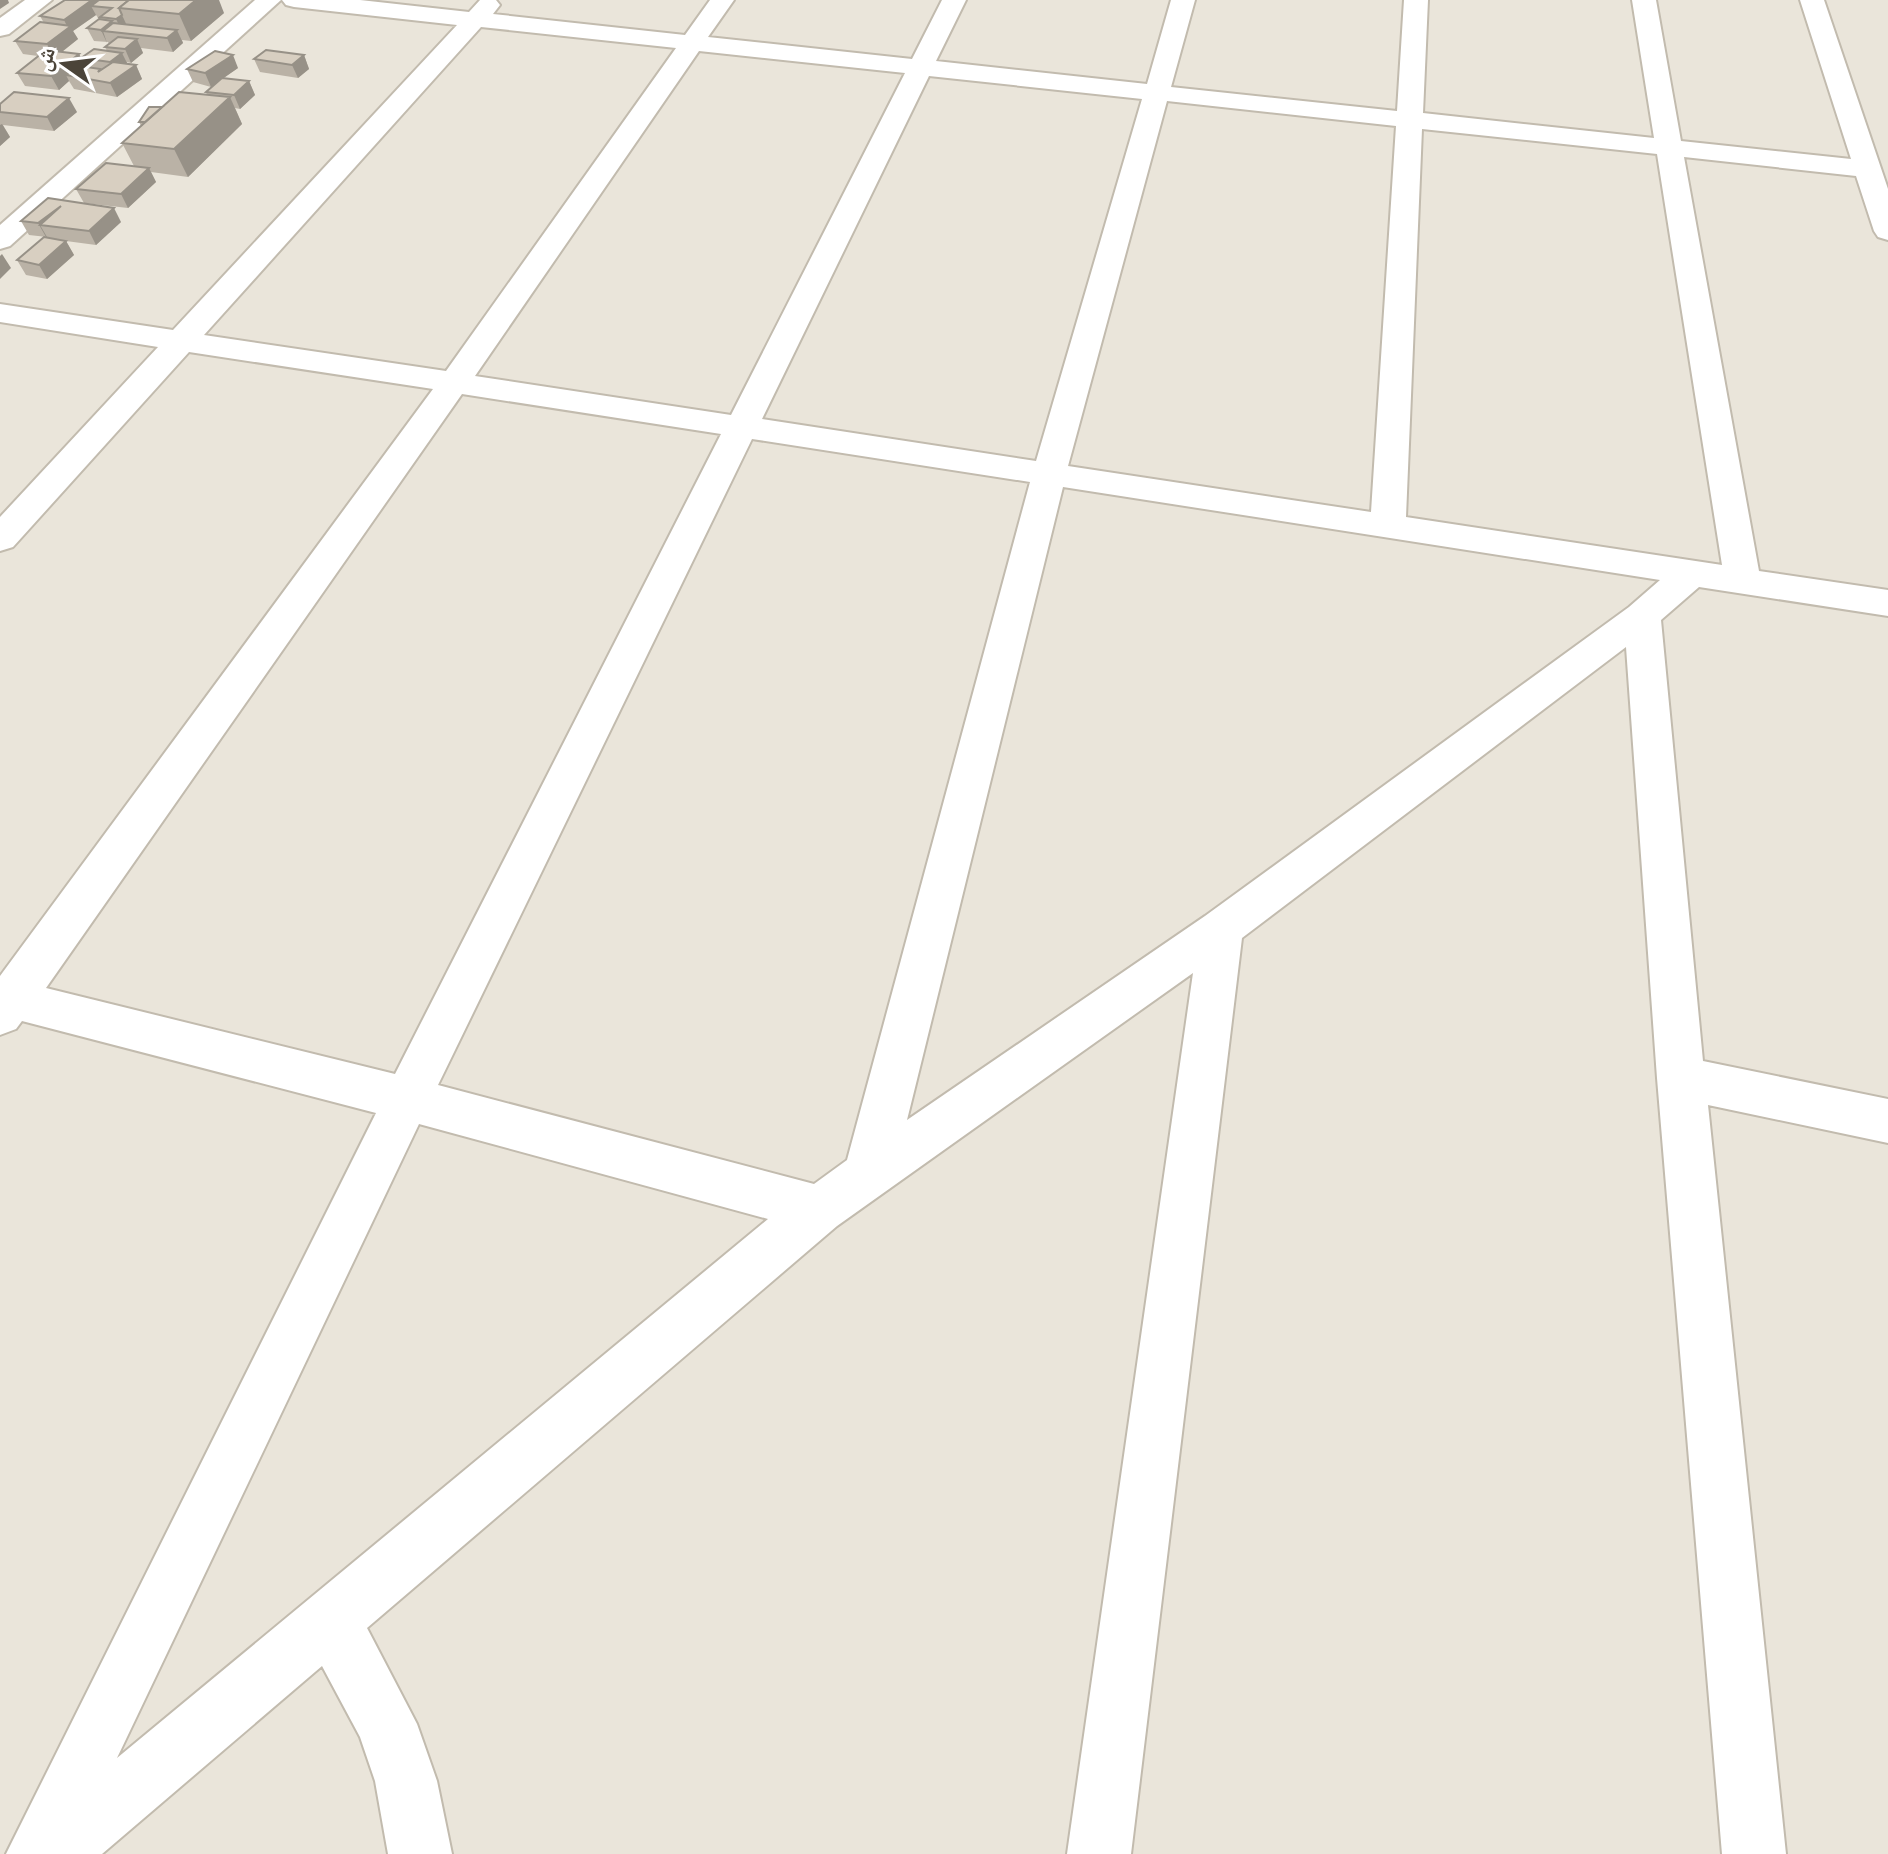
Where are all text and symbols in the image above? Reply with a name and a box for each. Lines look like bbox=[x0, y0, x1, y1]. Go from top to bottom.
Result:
north arrow bbox=[24, 24, 104, 104]
text: ش bbox=[32, 45, 61, 74]

